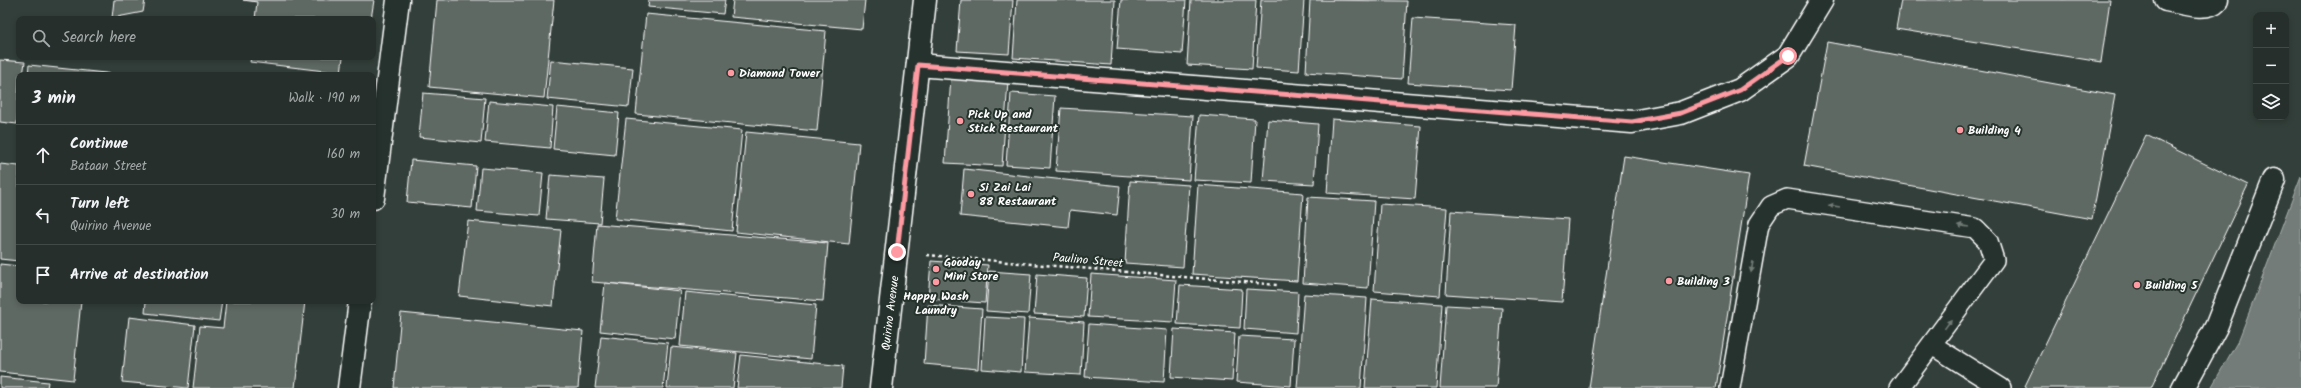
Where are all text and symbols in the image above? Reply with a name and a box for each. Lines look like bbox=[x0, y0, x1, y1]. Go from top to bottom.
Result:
map controls bbox=[2253, 12, 2289, 120]
button: + bbox=[2253, 12, 2289, 48]
search box bbox=[16, 16, 376, 60]
text: Search here bbox=[62, 26, 136, 50]
icon: search bbox=[30, 27, 52, 49]
route start bbox=[1779, 47, 1797, 65]
button: − bbox=[2253, 48, 2289, 84]
place label: Diamond Tower bbox=[739, 64, 821, 83]
marker: Diamond Tower bbox=[726, 68, 736, 78]
button: layers bbox=[2253, 84, 2289, 120]
text: 3 min bbox=[32, 85, 76, 112]
text: Walk · 190 m bbox=[288, 88, 360, 109]
place label: Pick Up and Stick Restaurant bbox=[968, 105, 1059, 138]
marker: Pick Up and Stick Restaurant bbox=[955, 116, 965, 126]
place label: Building 4 bbox=[1968, 121, 2021, 140]
marker: Building 4 bbox=[1955, 125, 1965, 135]
text: Continue bbox=[70, 132, 128, 156]
icon: ahead bbox=[32, 144, 54, 166]
text: 160 m bbox=[327, 144, 360, 165]
text: Bataan Street bbox=[70, 156, 147, 177]
place label: Si Zai Lai 88 Restaurant bbox=[979, 178, 1057, 211]
marker: Si Zai Lai 88 Restaurant bbox=[966, 189, 976, 199]
text: Turn left bbox=[70, 192, 130, 216]
one-way arrow bbox=[1828, 203, 1840, 209]
icon: left bbox=[32, 204, 54, 226]
text: 30 m bbox=[331, 204, 360, 225]
text: Quirino Avenue bbox=[70, 216, 151, 237]
one-way arrow bbox=[1957, 223, 1969, 229]
route end bbox=[888, 243, 906, 261]
street label: Paulino Street bbox=[1052, 248, 1124, 273]
place label: Gooday Mini Store bbox=[944, 253, 998, 286]
one-way arrow bbox=[1748, 260, 1754, 273]
text: Arrive at destination bbox=[70, 263, 209, 287]
icon: arrive bbox=[32, 264, 54, 286]
marker: Gooday Mini Store bbox=[931, 264, 941, 274]
place label: Building 3 bbox=[1677, 272, 1730, 291]
street label: Quirino Avenue bbox=[876, 274, 905, 352]
marker: Building 3 bbox=[1664, 276, 1674, 286]
place label: Building 5 bbox=[2145, 276, 2198, 295]
marker: Happy Wash Laundry bbox=[931, 277, 941, 287]
marker: Building 5 bbox=[2132, 280, 2142, 290]
place label: Happy Wash Laundry bbox=[903, 287, 969, 320]
one-way arrow bbox=[1944, 318, 1952, 329]

